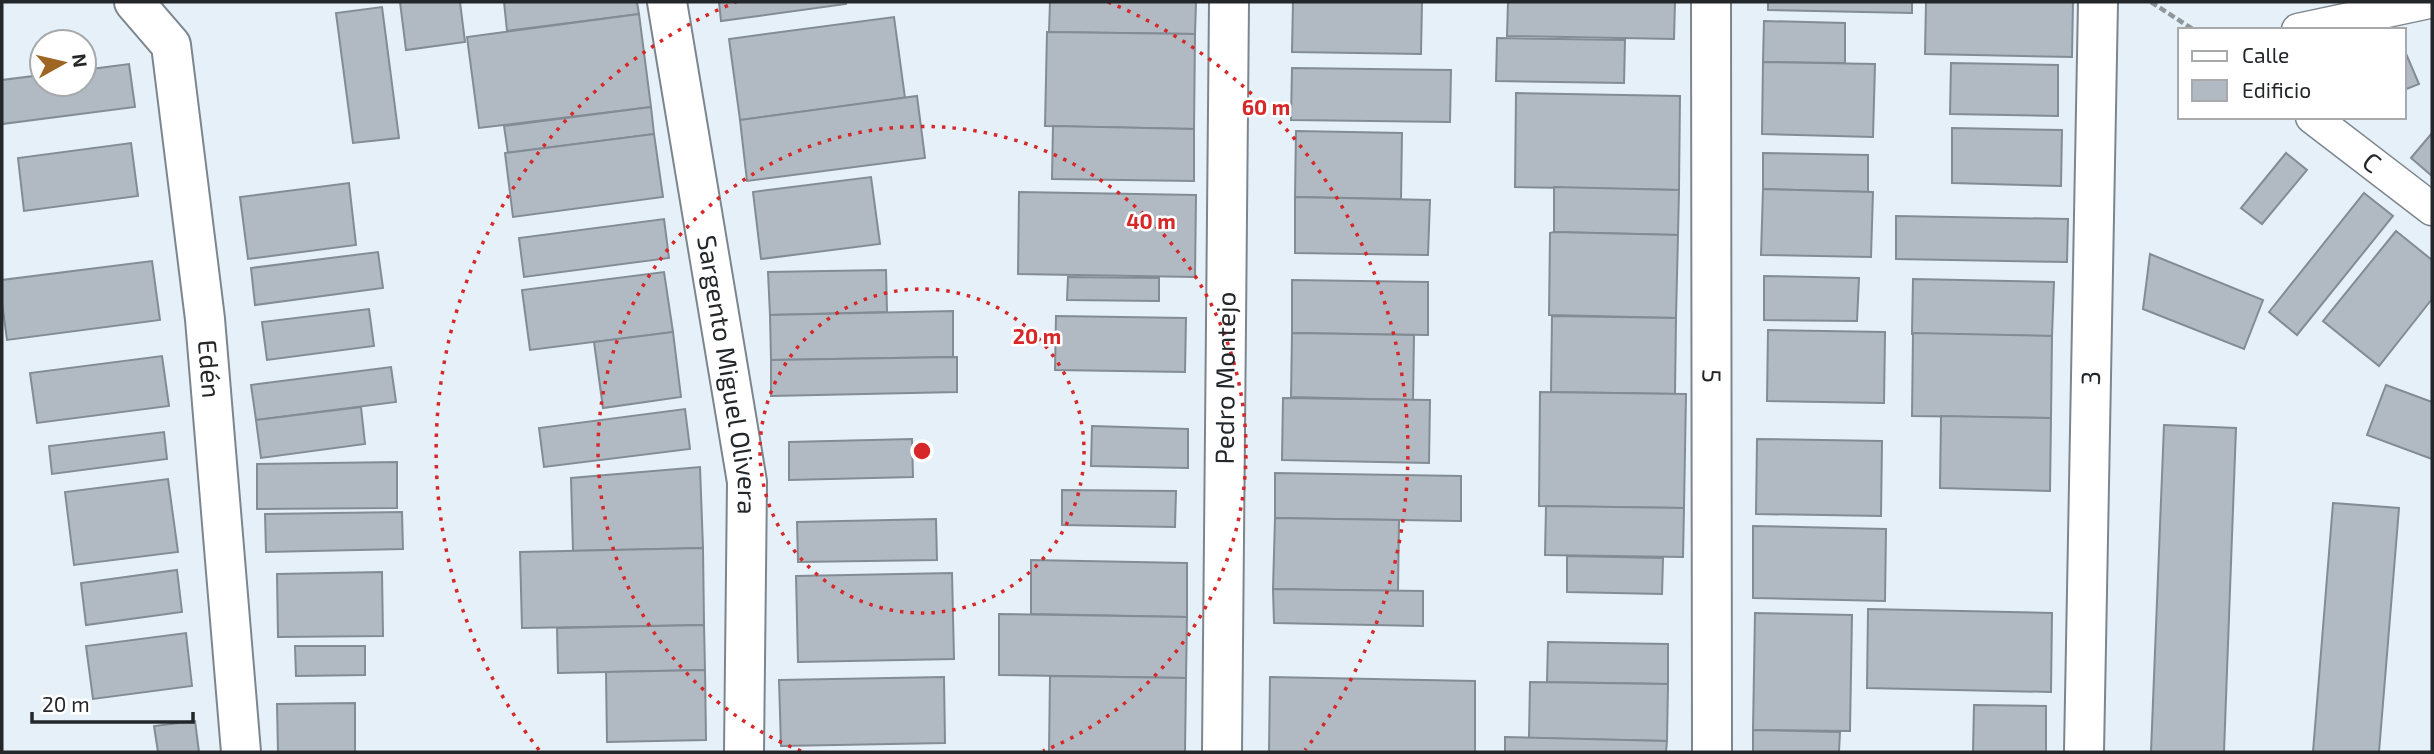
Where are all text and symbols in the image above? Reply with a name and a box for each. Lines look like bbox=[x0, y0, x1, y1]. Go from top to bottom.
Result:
north arrow bbox=[28, 28, 98, 98]
legend bbox=[2178, 28, 2406, 119]
text: Calle bbox=[2242, 42, 2289, 67]
text: N bbox=[68, 52, 93, 69]
text: Edificio bbox=[2242, 77, 2311, 102]
text: 60 m bbox=[1242, 94, 1290, 119]
street label: C bbox=[2357, 145, 2388, 178]
text: 40 m bbox=[1126, 208, 1176, 233]
street label: Sargento Miguel Olivera bbox=[692, 233, 764, 515]
street label: Pedro Montejo bbox=[1208, 292, 1240, 464]
text: 20 m bbox=[1013, 323, 1061, 348]
street label: Edén bbox=[193, 338, 229, 399]
street label: 5 bbox=[1697, 369, 1729, 383]
street label: 3 bbox=[2074, 371, 2105, 386]
centre of rings bbox=[910, 439, 934, 463]
scale bar bbox=[32, 680, 192, 724]
text: 20 m bbox=[42, 691, 90, 716]

